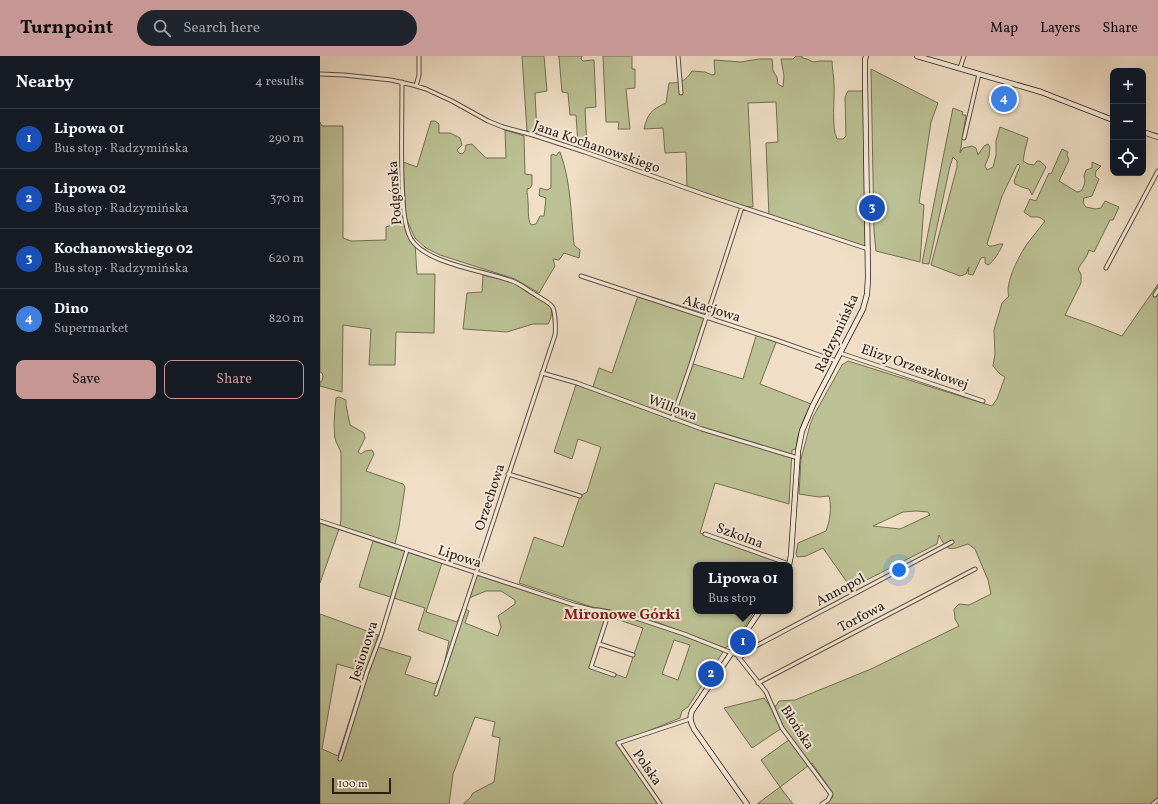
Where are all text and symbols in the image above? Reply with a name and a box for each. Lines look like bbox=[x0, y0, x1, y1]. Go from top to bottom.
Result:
search box bbox=[137, 10, 417, 46]
text: Turnpoint bbox=[20, 15, 113, 41]
icon: search bbox=[151, 17, 173, 39]
text: Search here bbox=[183, 18, 260, 39]
text: Map bbox=[990, 19, 1018, 38]
text: Layers bbox=[1040, 19, 1080, 38]
text: Share bbox=[1102, 19, 1138, 38]
map controls bbox=[1110, 68, 1146, 176]
button: + bbox=[1110, 68, 1146, 104]
text: Nearby bbox=[16, 71, 74, 94]
text: 4 results bbox=[255, 73, 304, 91]
pin: 4 bbox=[991, 84, 1017, 114]
button: − bbox=[1110, 104, 1146, 140]
street label: Jana Kochanowskiego bbox=[531, 117, 662, 178]
text: Lipowa 01 bbox=[54, 119, 124, 140]
text: 1 bbox=[26, 130, 32, 148]
text: 290 m bbox=[268, 130, 304, 148]
text: Bus stop · Radzymińska bbox=[54, 140, 188, 158]
button: locate bbox=[1110, 140, 1146, 176]
street label: Podgórska bbox=[384, 160, 407, 226]
text: Lipowa 02 bbox=[54, 179, 126, 200]
text: 2 bbox=[26, 190, 32, 208]
text: 370 m bbox=[270, 190, 304, 208]
pin: 3 bbox=[859, 193, 885, 223]
text: Bus stop · Radzymińska bbox=[54, 200, 188, 218]
text: Kochanowskiego 02 bbox=[54, 239, 193, 260]
text: 3 bbox=[26, 250, 32, 268]
text: 620 m bbox=[269, 250, 304, 268]
text: Bus stop · Radzymińska bbox=[54, 260, 188, 278]
street label: Akacjowa bbox=[680, 291, 743, 328]
street label: Radzymińska bbox=[811, 291, 864, 376]
text: Dino bbox=[54, 299, 89, 320]
text: 4 bbox=[25, 310, 33, 328]
text: 820 m bbox=[269, 310, 304, 328]
text: Supermarket bbox=[54, 320, 129, 338]
street label: Elizy Orzeszkowej bbox=[858, 340, 971, 395]
button: Save bbox=[16, 360, 156, 399]
button: Share bbox=[164, 360, 304, 399]
street label: Willowa bbox=[645, 391, 700, 426]
street label: Orzechowa bbox=[471, 462, 510, 533]
street label: Szkolna bbox=[713, 519, 766, 554]
street label: Lipowa bbox=[435, 541, 484, 573]
your location bbox=[889, 560, 909, 580]
popup bbox=[693, 562, 793, 614]
text: Lipowa 01 bbox=[708, 569, 778, 590]
street label: Annopol bbox=[813, 569, 869, 611]
text: Bus stop bbox=[708, 590, 756, 608]
street label: Torfowa bbox=[835, 597, 888, 638]
district label: Mironowe Górki bbox=[564, 605, 680, 626]
street label: Jesionowa bbox=[346, 619, 383, 684]
pin: 1 bbox=[730, 627, 756, 657]
pin: 2 bbox=[698, 659, 724, 689]
street label: Błońska bbox=[775, 702, 818, 754]
street label: Polska bbox=[628, 746, 666, 790]
scale bar bbox=[332, 776, 391, 795]
text: 100 m bbox=[338, 777, 368, 792]

